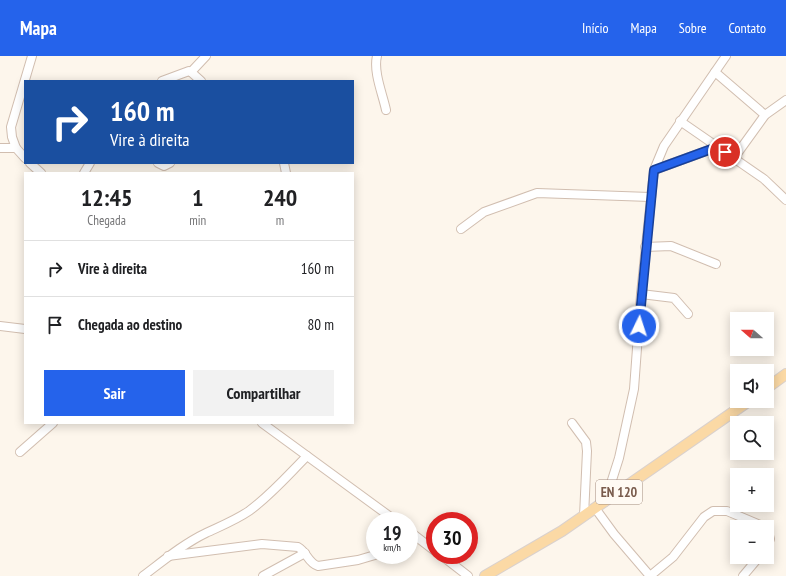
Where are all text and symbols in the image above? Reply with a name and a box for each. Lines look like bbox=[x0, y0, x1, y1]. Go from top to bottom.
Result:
text: Mapa bbox=[20, 16, 57, 40]
text: Início bbox=[582, 19, 609, 37]
text: Mapa bbox=[631, 19, 657, 37]
text: Sobre bbox=[679, 19, 707, 37]
text: Contato bbox=[729, 19, 766, 37]
text: 160 m bbox=[110, 92, 174, 129]
icon: right bbox=[44, 96, 96, 148]
text: Vire à direita bbox=[110, 128, 190, 151]
pin bbox=[708, 135, 742, 169]
icon: arrive bbox=[714, 141, 736, 163]
text: 12:45 bbox=[81, 182, 133, 213]
text: 1 bbox=[192, 182, 203, 213]
text: 240 bbox=[263, 182, 297, 213]
text: Chegada bbox=[87, 212, 126, 229]
text: min bbox=[189, 212, 206, 229]
text: m bbox=[276, 212, 284, 229]
icon: right bbox=[44, 258, 66, 280]
text: Vire à direita bbox=[78, 259, 147, 278]
text: 160 m bbox=[301, 259, 334, 278]
position arrow bbox=[618, 305, 660, 347]
north arrow bbox=[730, 312, 774, 356]
map controls bbox=[730, 312, 774, 564]
icon: arrive bbox=[44, 314, 66, 336]
text: Chegada ao destino bbox=[78, 315, 182, 334]
text: 80 m bbox=[308, 315, 334, 334]
button: sound bbox=[730, 364, 774, 408]
button: Sair bbox=[44, 370, 185, 416]
button: Compartilhar bbox=[193, 370, 334, 416]
button: search bbox=[730, 416, 774, 460]
button: + bbox=[730, 468, 774, 512]
road number: EN 120 bbox=[596, 480, 642, 504]
speed limit sign: 30 bbox=[426, 512, 478, 564]
text: 19 bbox=[382, 520, 402, 546]
button: − bbox=[730, 520, 774, 564]
text: km/h bbox=[383, 541, 401, 554]

